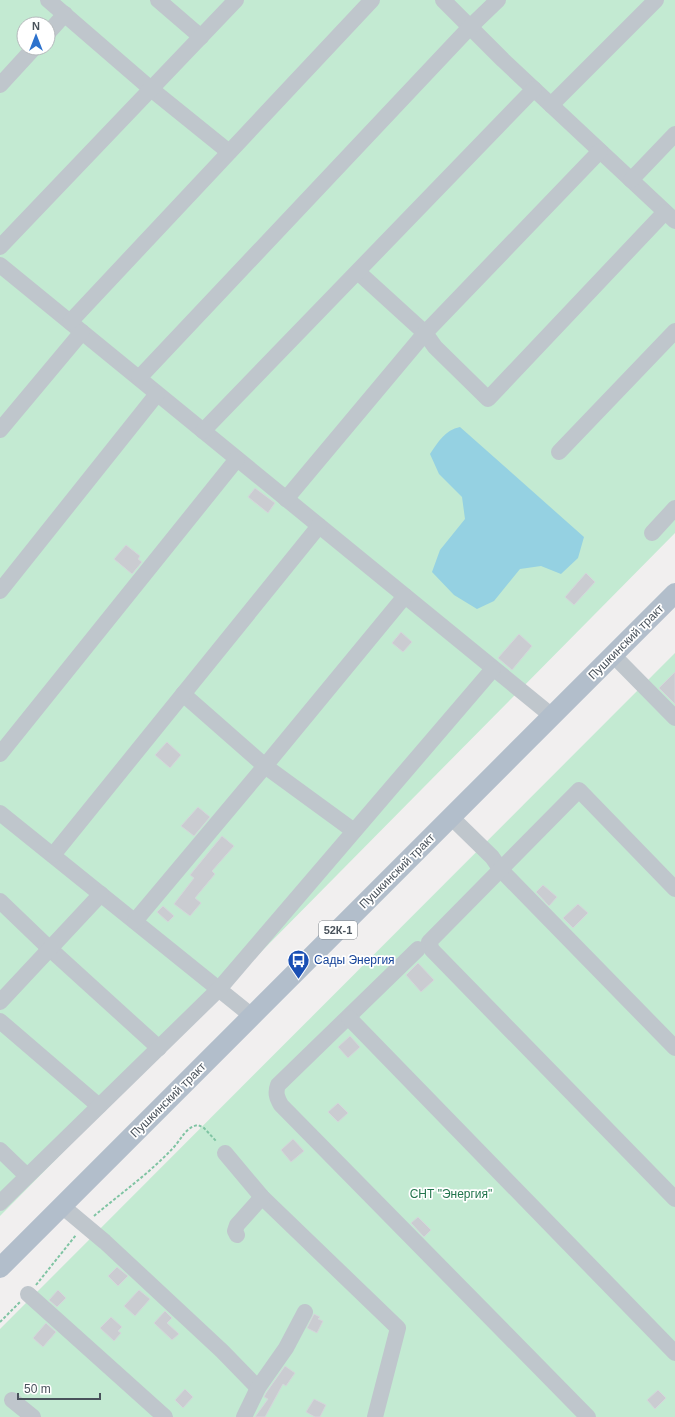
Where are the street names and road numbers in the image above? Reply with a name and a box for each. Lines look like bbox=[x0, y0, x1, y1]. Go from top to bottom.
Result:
street label: Пушкинский тракт bbox=[586, 601, 667, 682]
street label: Пушкинский тракт bbox=[357, 830, 438, 911]
road number: 52К-1 bbox=[319, 921, 357, 939]
street label: Пушкинский тракт bbox=[128, 1059, 209, 1140]

